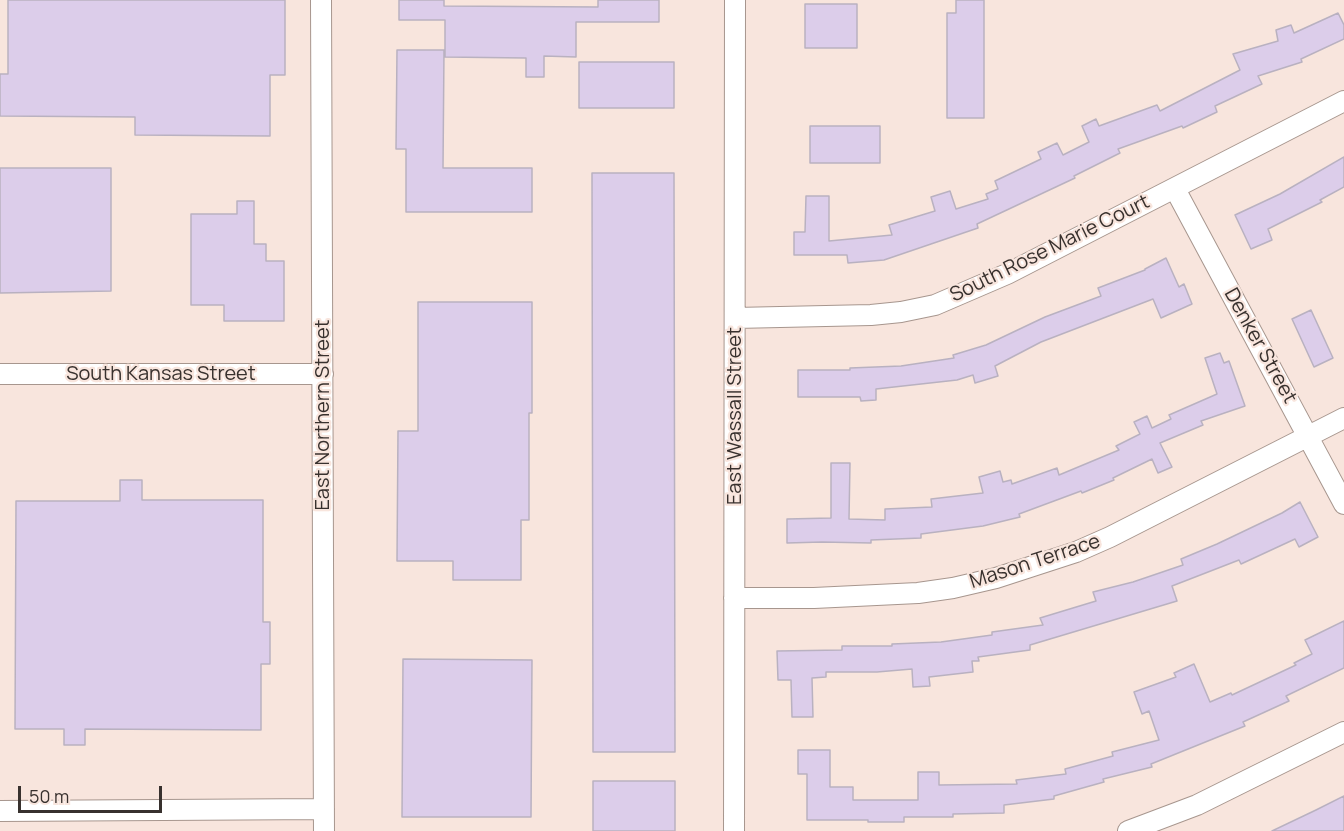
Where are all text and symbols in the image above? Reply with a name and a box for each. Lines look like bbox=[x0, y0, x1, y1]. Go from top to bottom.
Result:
street label: South Rose Marie Court bbox=[946, 190, 1154, 308]
street label: Denker Street bbox=[1218, 284, 1302, 408]
street label: East Northern Street bbox=[311, 319, 335, 511]
street label: East Wassall Street bbox=[723, 327, 747, 505]
street label: South Kansas Street bbox=[66, 362, 256, 386]
street label: Mason Terrace bbox=[967, 530, 1103, 594]
scale bar bbox=[21, 774, 165, 812]
text: 50 m bbox=[29, 784, 69, 808]

